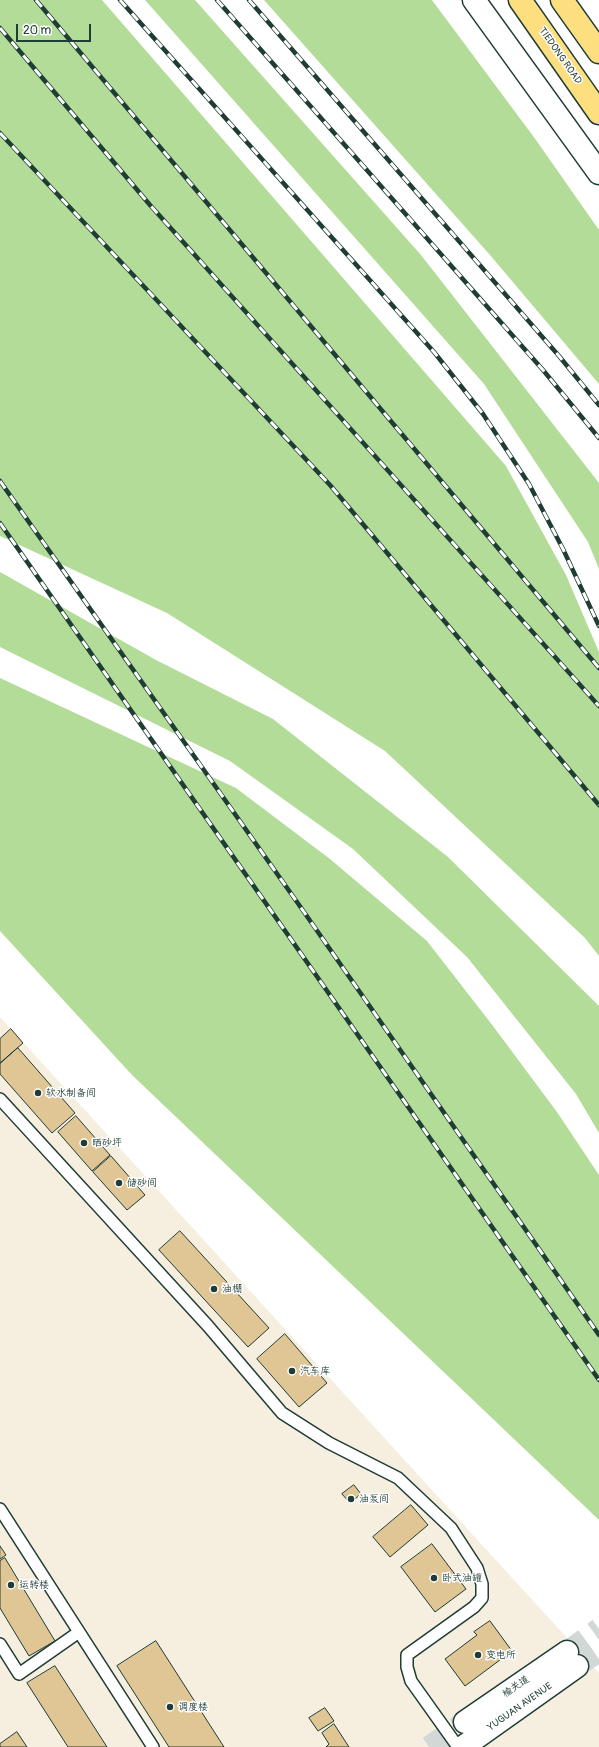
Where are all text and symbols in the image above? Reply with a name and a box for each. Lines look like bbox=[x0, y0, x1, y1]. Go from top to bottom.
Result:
scale bar bbox=[18, 16, 93, 42]
text: 20 m bbox=[23, 23, 51, 38]
street label: TIEDONG ROAD bbox=[536, 25, 584, 87]
place label: 软水制备间 bbox=[46, 1087, 96, 1099]
marker: 软水制备间 bbox=[33, 1088, 43, 1098]
place label: 晒砂坪 bbox=[92, 1137, 122, 1149]
marker: 晒砂坪 bbox=[79, 1138, 89, 1148]
place label: 储砂间 bbox=[127, 1177, 157, 1189]
marker: 储砂间 bbox=[114, 1178, 124, 1188]
place label: 油棚 bbox=[222, 1283, 242, 1295]
marker: 油棚 bbox=[209, 1284, 219, 1294]
place label: 汽车库 bbox=[300, 1365, 330, 1377]
marker: 汽车库 bbox=[287, 1366, 297, 1376]
place label: 油泵间 bbox=[359, 1493, 389, 1505]
marker: 油泵间 bbox=[346, 1494, 356, 1504]
place label: 卧式油罐 bbox=[442, 1572, 482, 1584]
marker: 卧式油罐 bbox=[429, 1573, 439, 1583]
place label: 运转楼 bbox=[19, 1579, 49, 1591]
marker: 运转楼 bbox=[6, 1580, 16, 1590]
place label: 变电所 bbox=[486, 1649, 516, 1661]
marker: 变电所 bbox=[473, 1650, 483, 1660]
street label: 榆关道 bbox=[500, 1674, 532, 1700]
street label: YUGUAN AVENUE bbox=[485, 1680, 555, 1734]
place label: 调度楼 bbox=[178, 1701, 208, 1713]
marker: 调度楼 bbox=[165, 1702, 175, 1712]

